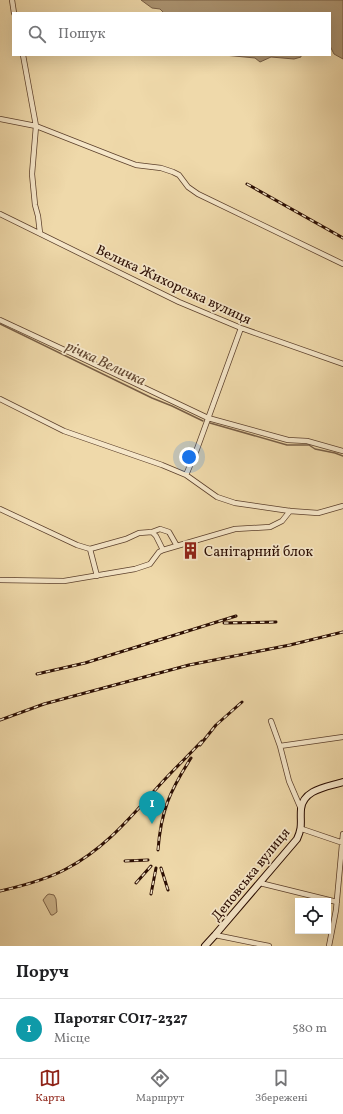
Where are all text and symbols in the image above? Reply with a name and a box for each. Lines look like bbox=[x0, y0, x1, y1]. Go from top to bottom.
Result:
search box bbox=[12, 12, 331, 56]
icon: search bbox=[26, 23, 48, 45]
text: Пошук bbox=[58, 24, 106, 45]
street label: Велика Жихорська вулиця bbox=[93, 241, 254, 330]
water label: річка Величка bbox=[62, 337, 149, 392]
your location bbox=[179, 447, 199, 467]
building icon: Санітарний блок bbox=[181, 541, 201, 561]
place label: Санітарний блок bbox=[204, 543, 313, 562]
pin: 1 bbox=[139, 791, 165, 824]
street label: Деповська вулиця bbox=[207, 824, 295, 926]
map controls bbox=[295, 898, 331, 934]
button: locate bbox=[295, 898, 331, 934]
text: Поруч bbox=[16, 961, 69, 984]
text: Паротяг СО17-2327 bbox=[54, 1009, 188, 1030]
text: 1 bbox=[26, 1020, 32, 1038]
text: 580 m bbox=[292, 1020, 327, 1038]
text: Місце bbox=[54, 1030, 90, 1048]
tab: Карта bbox=[35, 1067, 65, 1106]
tab: Маршрут bbox=[136, 1067, 184, 1106]
tab: Збережені bbox=[255, 1067, 308, 1106]

